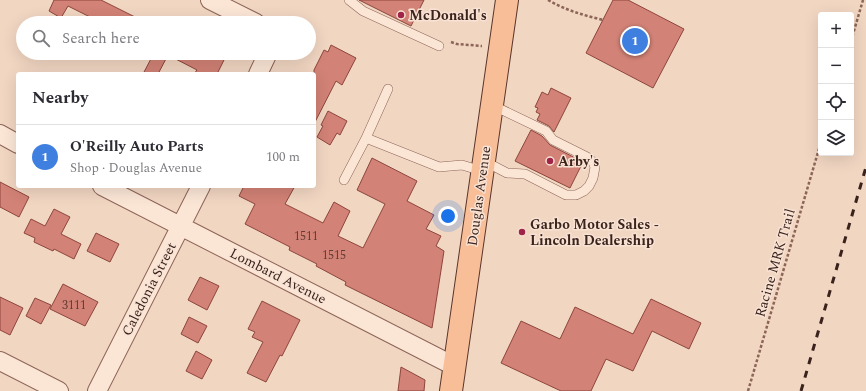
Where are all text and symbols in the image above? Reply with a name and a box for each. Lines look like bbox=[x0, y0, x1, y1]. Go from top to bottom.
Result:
place label: McDonald's bbox=[409, 5, 487, 26]
marker: McDonald's bbox=[396, 10, 406, 20]
map controls bbox=[818, 12, 854, 156]
button: + bbox=[818, 12, 854, 48]
search box bbox=[16, 16, 316, 60]
pin: 1 bbox=[622, 26, 648, 56]
icon: search bbox=[30, 27, 52, 49]
text: Search here bbox=[62, 27, 140, 50]
button: − bbox=[818, 48, 854, 84]
button: locate bbox=[818, 84, 854, 120]
text: Nearby bbox=[32, 85, 88, 111]
button: layers bbox=[818, 120, 854, 156]
text: O'Reilly Auto Parts bbox=[70, 135, 204, 158]
street label: Douglas Avenue bbox=[462, 145, 496, 247]
text: 1 bbox=[41, 147, 49, 167]
text: 100 m bbox=[266, 147, 300, 167]
place label: Arby's bbox=[558, 151, 599, 172]
marker: Arby's bbox=[545, 156, 555, 166]
text: Shop · Douglas Avenue bbox=[70, 158, 202, 178]
your location bbox=[438, 206, 458, 226]
street label: Racine MRK Trail bbox=[749, 206, 801, 320]
place label: Garbo Motor Sales - Lincoln Dealership bbox=[530, 214, 659, 251]
house number: 1511 bbox=[294, 227, 318, 246]
marker: Garbo Motor Sales - Lincoln Dealership bbox=[517, 227, 527, 237]
street label: Caledonia Street bbox=[116, 238, 182, 340]
street label: Lombard Avenue bbox=[226, 243, 330, 310]
house number: 1515 bbox=[322, 246, 346, 265]
house number: 3111 bbox=[62, 296, 86, 315]

